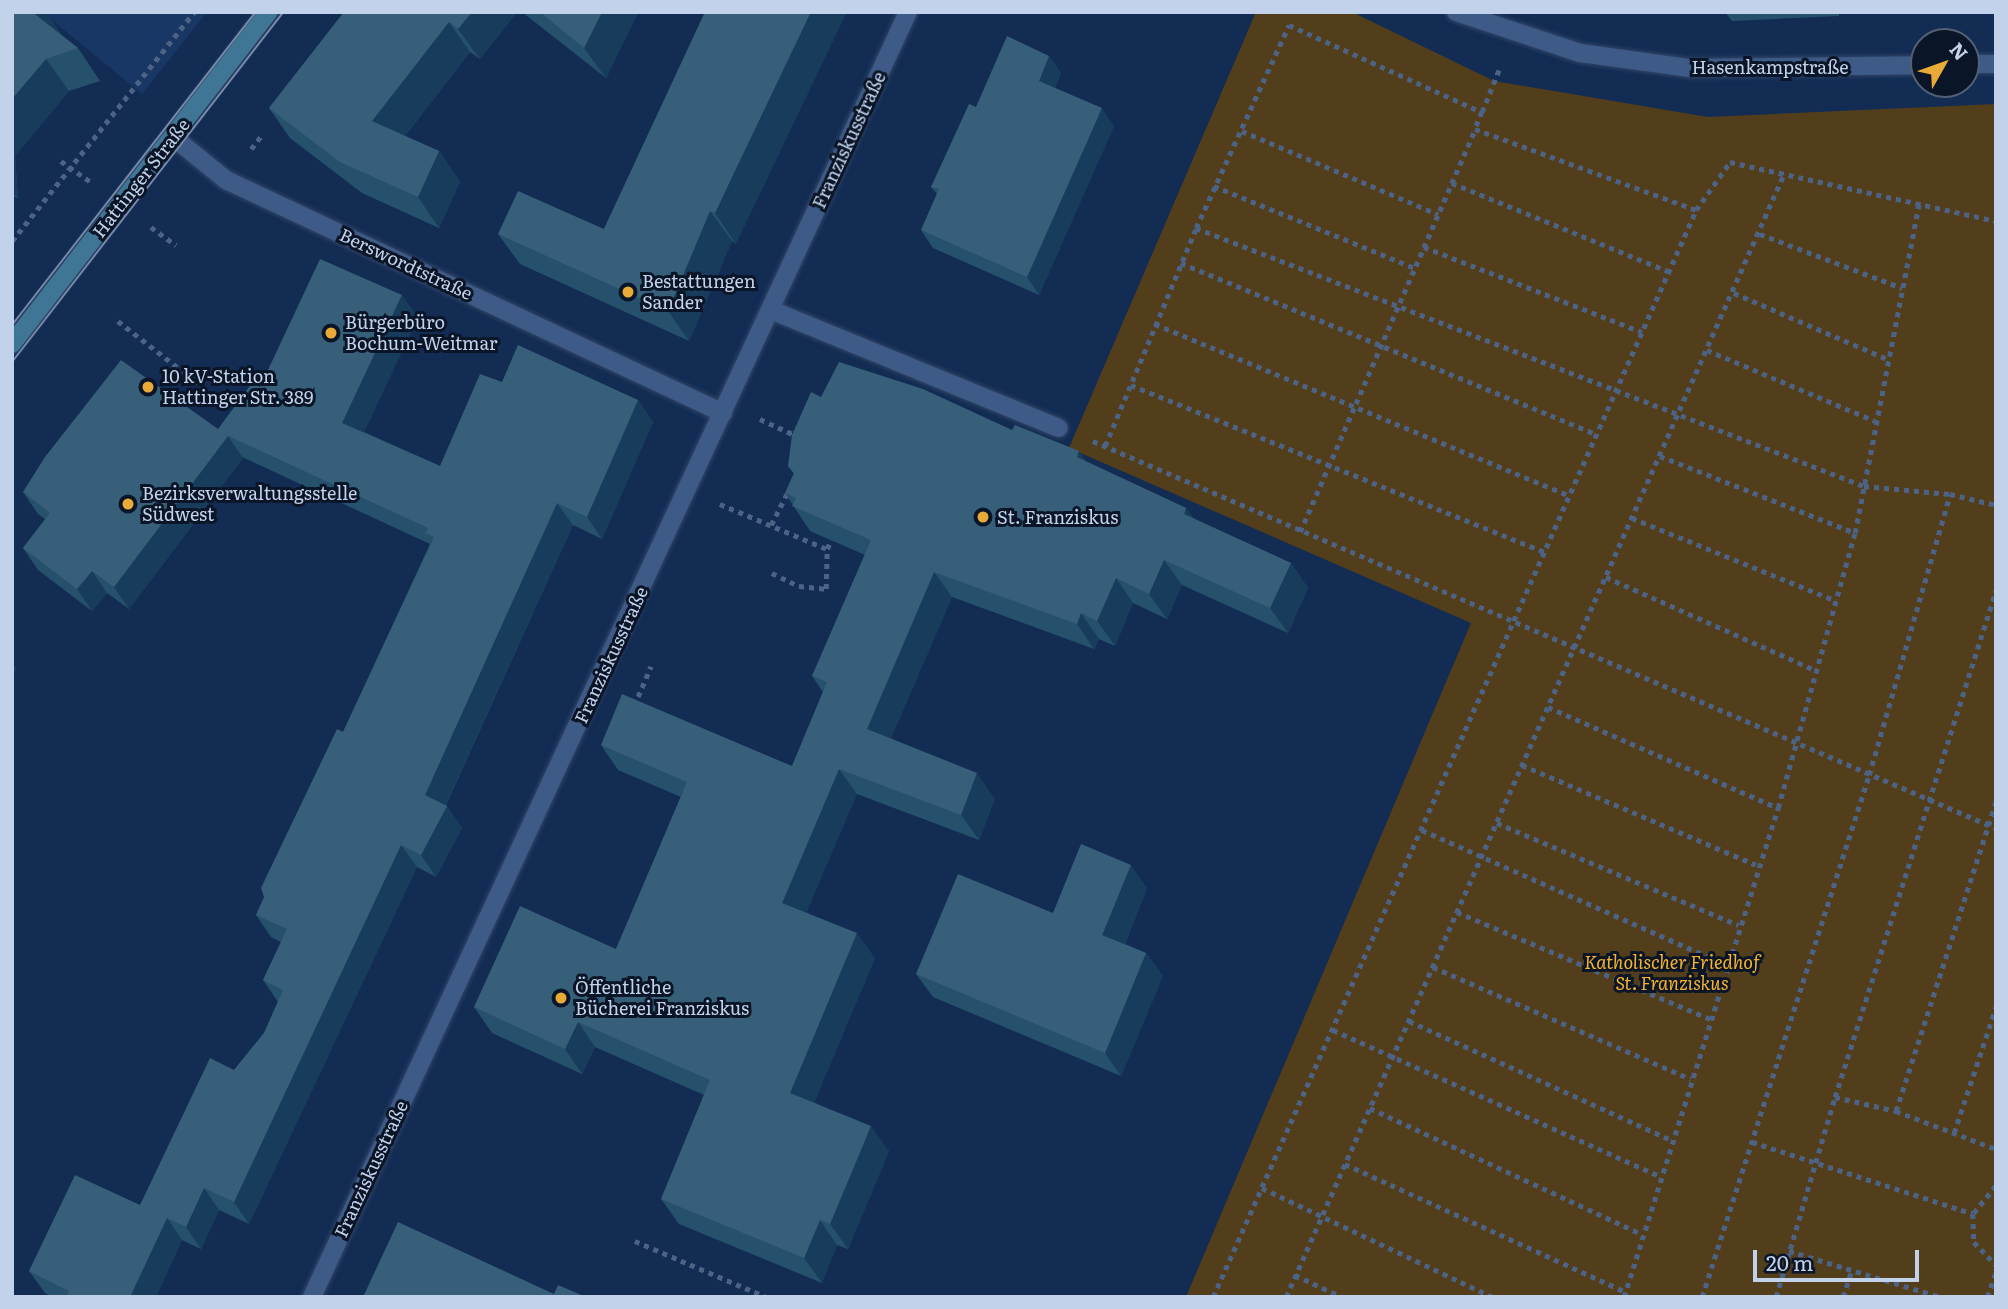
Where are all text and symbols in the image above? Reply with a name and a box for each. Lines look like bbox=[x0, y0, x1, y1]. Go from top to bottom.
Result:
north arrow bbox=[1910, 28, 1980, 98]
text: N bbox=[1944, 36, 1975, 66]
street label: Hasenkampstraße bbox=[1691, 56, 1849, 78]
street label: Franziskusstraße bbox=[808, 68, 890, 212]
street label: Hattinger Straße bbox=[88, 114, 194, 242]
street label: Berswordtstraße bbox=[336, 224, 476, 304]
place label: Bestattungen Sander bbox=[642, 271, 756, 314]
marker: Bestattungen Sander bbox=[620, 284, 636, 300]
place label: Bürgerbüro Bochum-Weitmar bbox=[345, 312, 498, 354]
marker: Bürgerbüro Bochum-Weitmar bbox=[323, 325, 339, 341]
place label: 10 kV-Station Hattinger Str. 389 bbox=[162, 366, 313, 408]
marker: 10 kV-Station Hattinger Str. 389 bbox=[140, 379, 156, 395]
place label: Bezirksverwaltungsstelle Südwest bbox=[142, 483, 357, 526]
marker: Bezirksverwaltungsstelle Südwest bbox=[120, 496, 136, 512]
place label: St. Franziskus bbox=[997, 506, 1118, 528]
marker: St. Franziskus bbox=[975, 509, 991, 525]
street label: Franziskusstraße bbox=[570, 583, 652, 727]
park label: Katholischer Friedhof St. Franziskus bbox=[1584, 952, 1760, 995]
place label: Öffentliche Bücherei Franziskus bbox=[575, 977, 749, 1020]
marker: Öffentliche Bücherei Franziskus bbox=[553, 990, 569, 1006]
street label: Franziskusstraße bbox=[330, 1097, 412, 1241]
scale bar bbox=[1756, 1236, 1922, 1280]
text: 20 m bbox=[1766, 1246, 1813, 1277]

